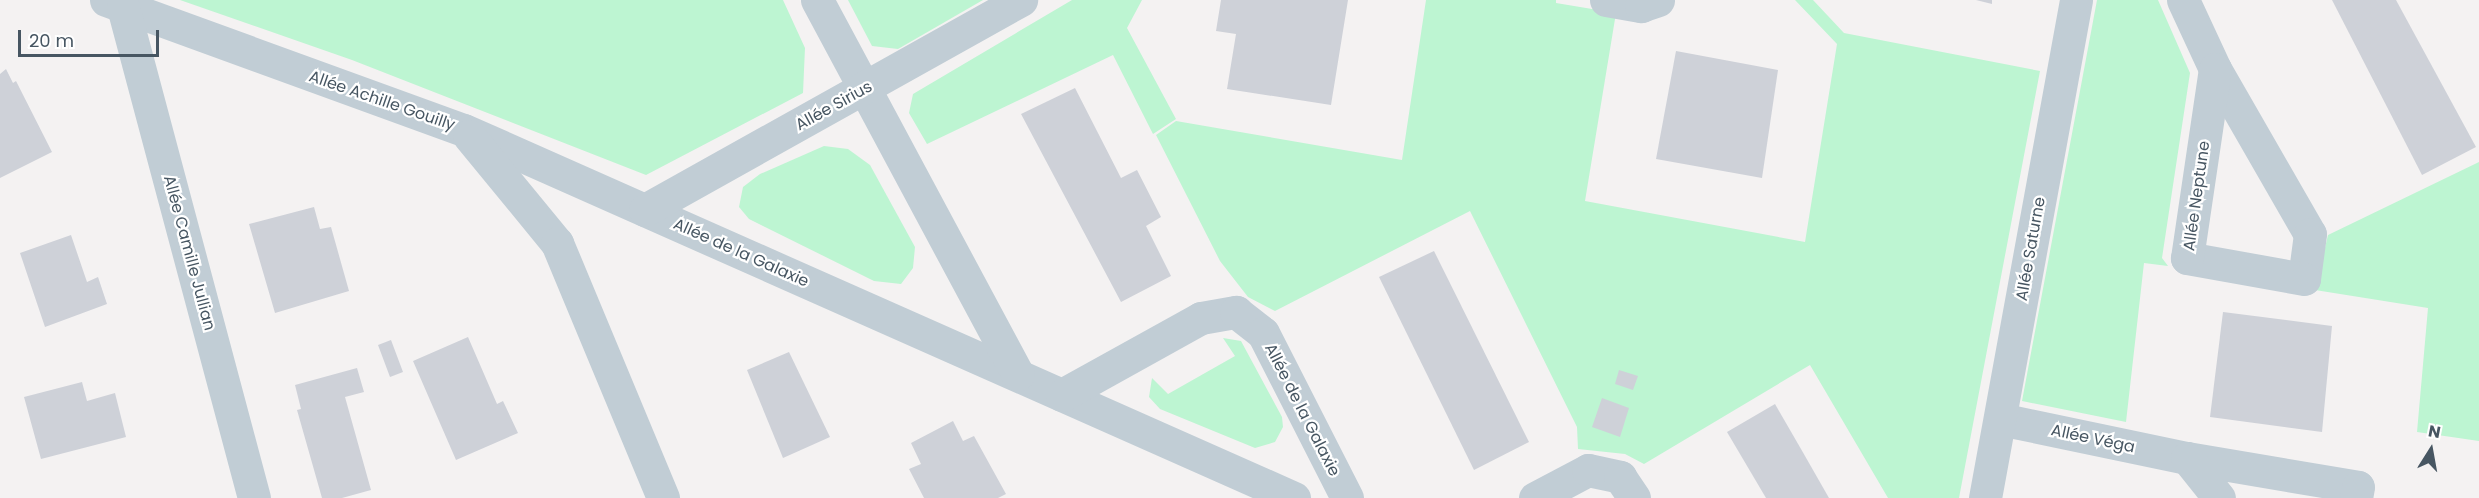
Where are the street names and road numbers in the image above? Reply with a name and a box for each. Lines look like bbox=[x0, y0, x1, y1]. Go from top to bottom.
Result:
street label: Allée Achille Gouilly bbox=[306, 67, 458, 135]
street label: Allée Sirius bbox=[792, 77, 876, 135]
street label: Allée Neptune bbox=[2180, 140, 2214, 252]
street label: Allée Camille Jullian bbox=[159, 173, 219, 333]
street label: Allée Saturne bbox=[2012, 196, 2050, 302]
street label: Allée de la Galaxie bbox=[670, 214, 812, 292]
street label: Allée de la Galaxie bbox=[1260, 340, 1344, 480]
street label: Allée Véga bbox=[2049, 421, 2137, 457]

